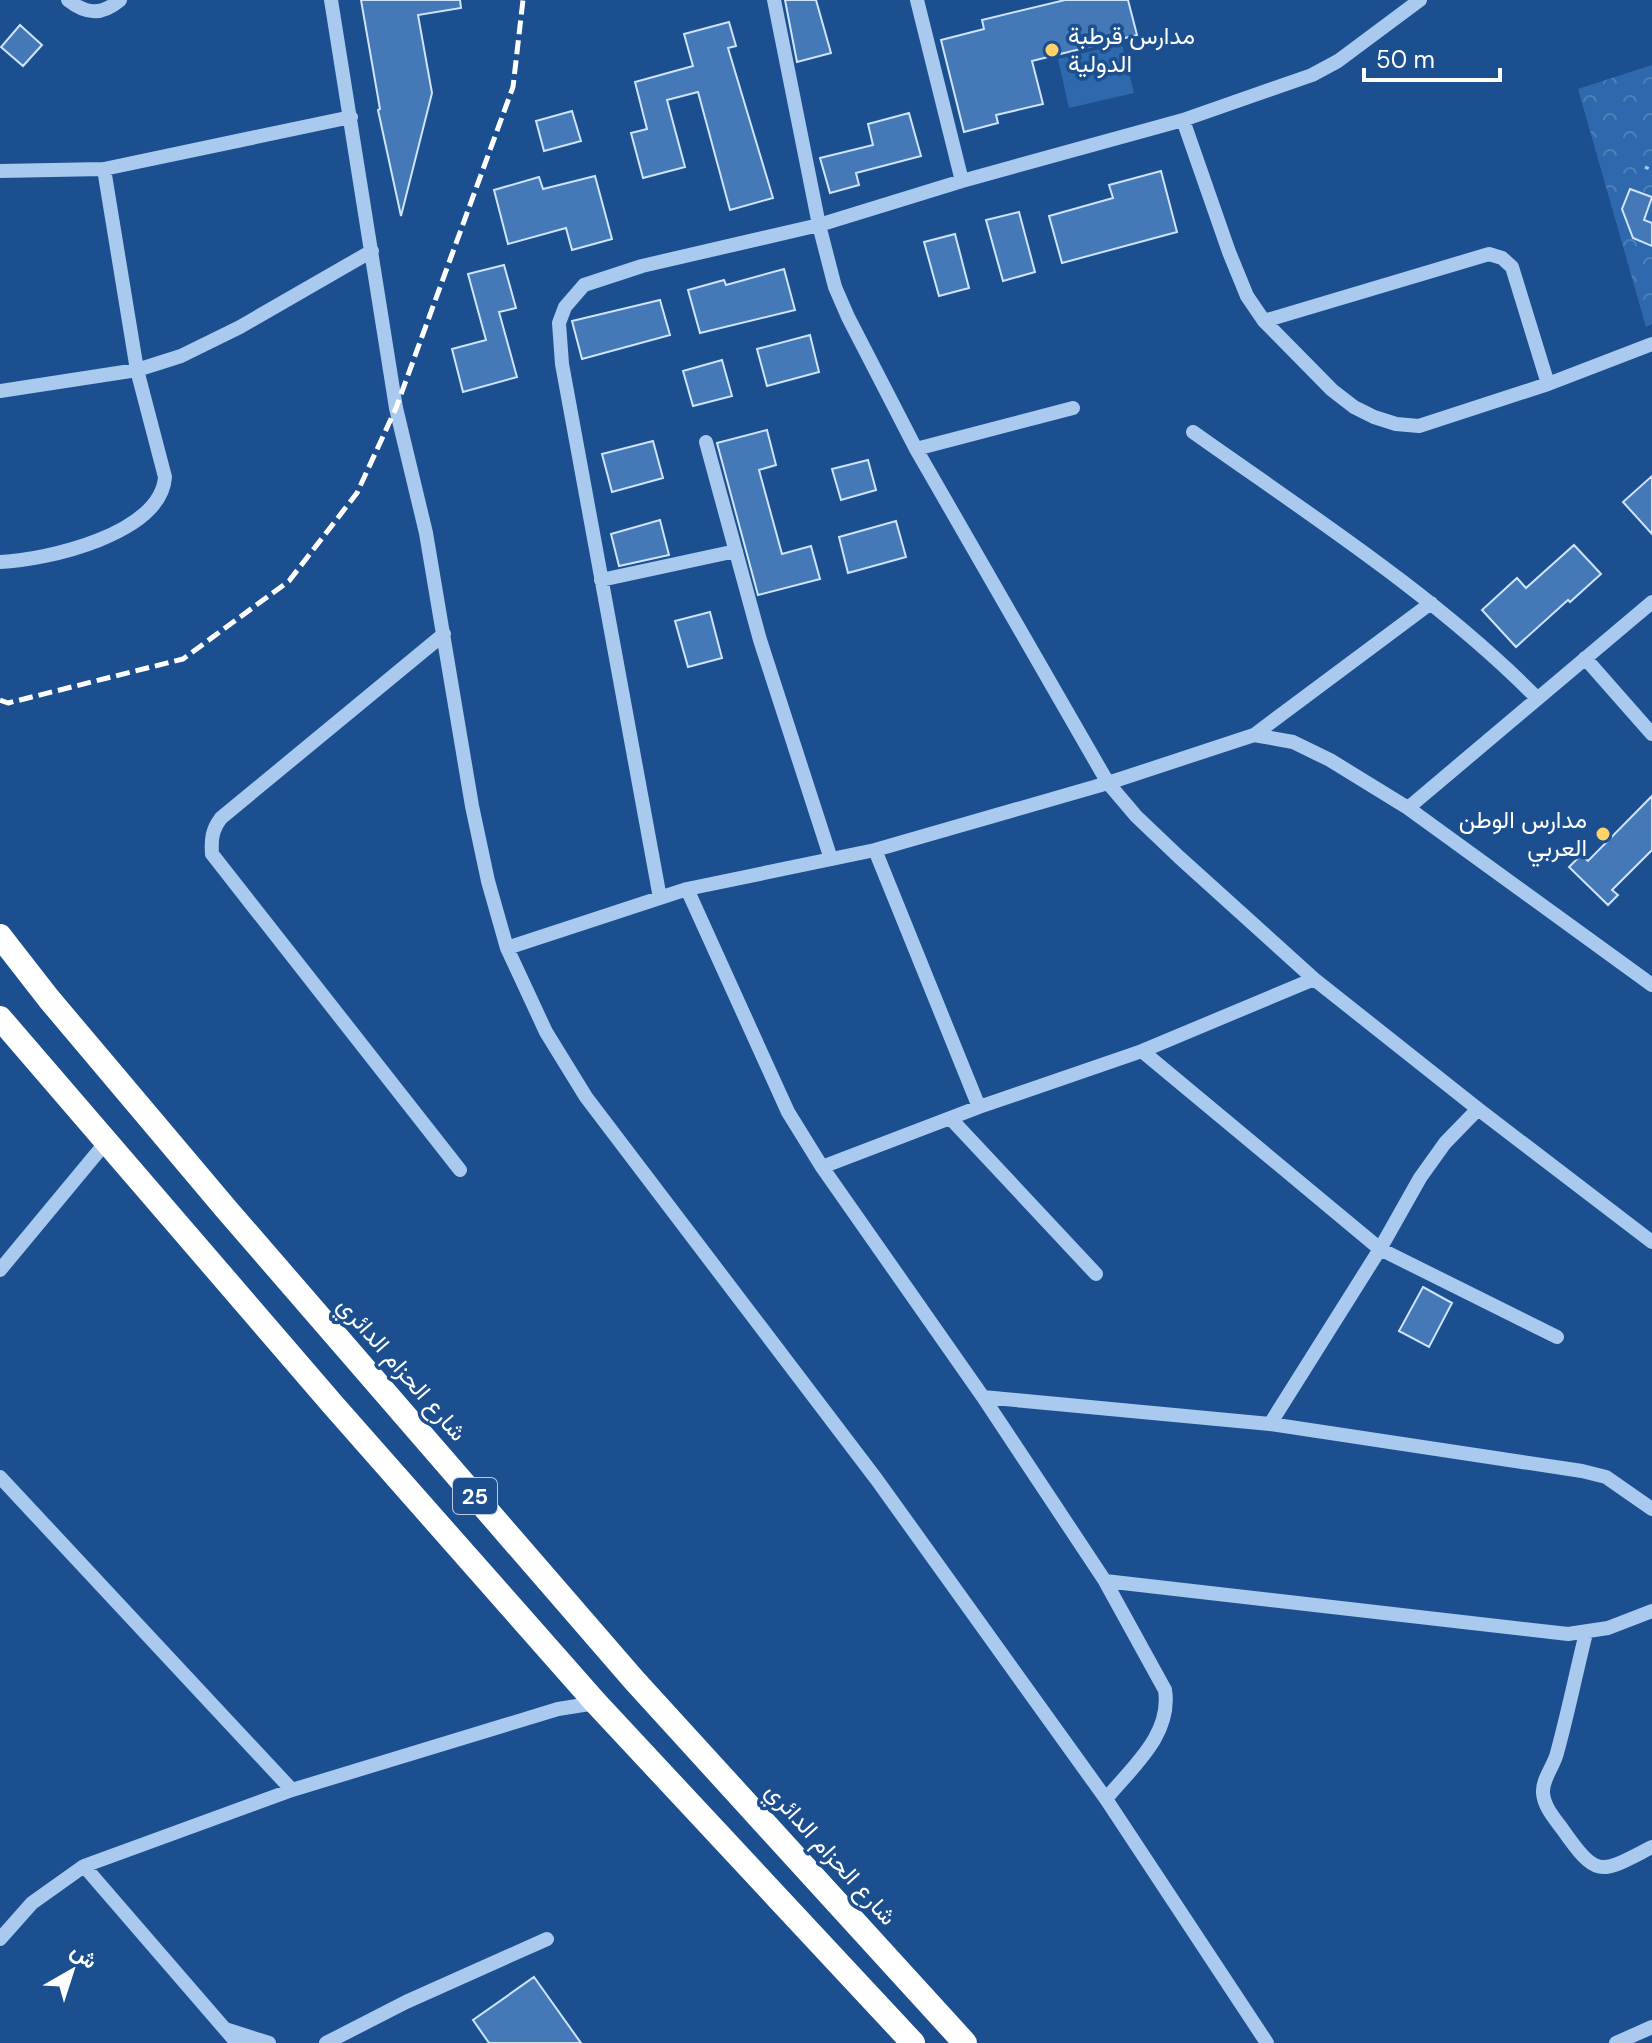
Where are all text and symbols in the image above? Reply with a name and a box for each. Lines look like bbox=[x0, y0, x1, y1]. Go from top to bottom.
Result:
place label: مدارس قرطبة الدولية bbox=[1068, 20, 1195, 79]
scale bar bbox=[1364, 32, 1500, 82]
marker: مدارس قرطبة الدولية bbox=[1043, 41, 1061, 59]
text: 50 m bbox=[1376, 44, 1435, 75]
place label: مدارس الوطن العربي bbox=[1459, 804, 1587, 867]
marker: مدارس الوطن العربي bbox=[1594, 825, 1612, 843]
street label: شارع الحزام الدائري bbox=[328, 1290, 474, 1450]
road number: 25 bbox=[453, 1478, 497, 1514]
street label: شارع الحزام الدائري bbox=[756, 1776, 904, 1934]
north arrow bbox=[32, 1931, 112, 2011]
text: ش bbox=[65, 1936, 104, 1975]

